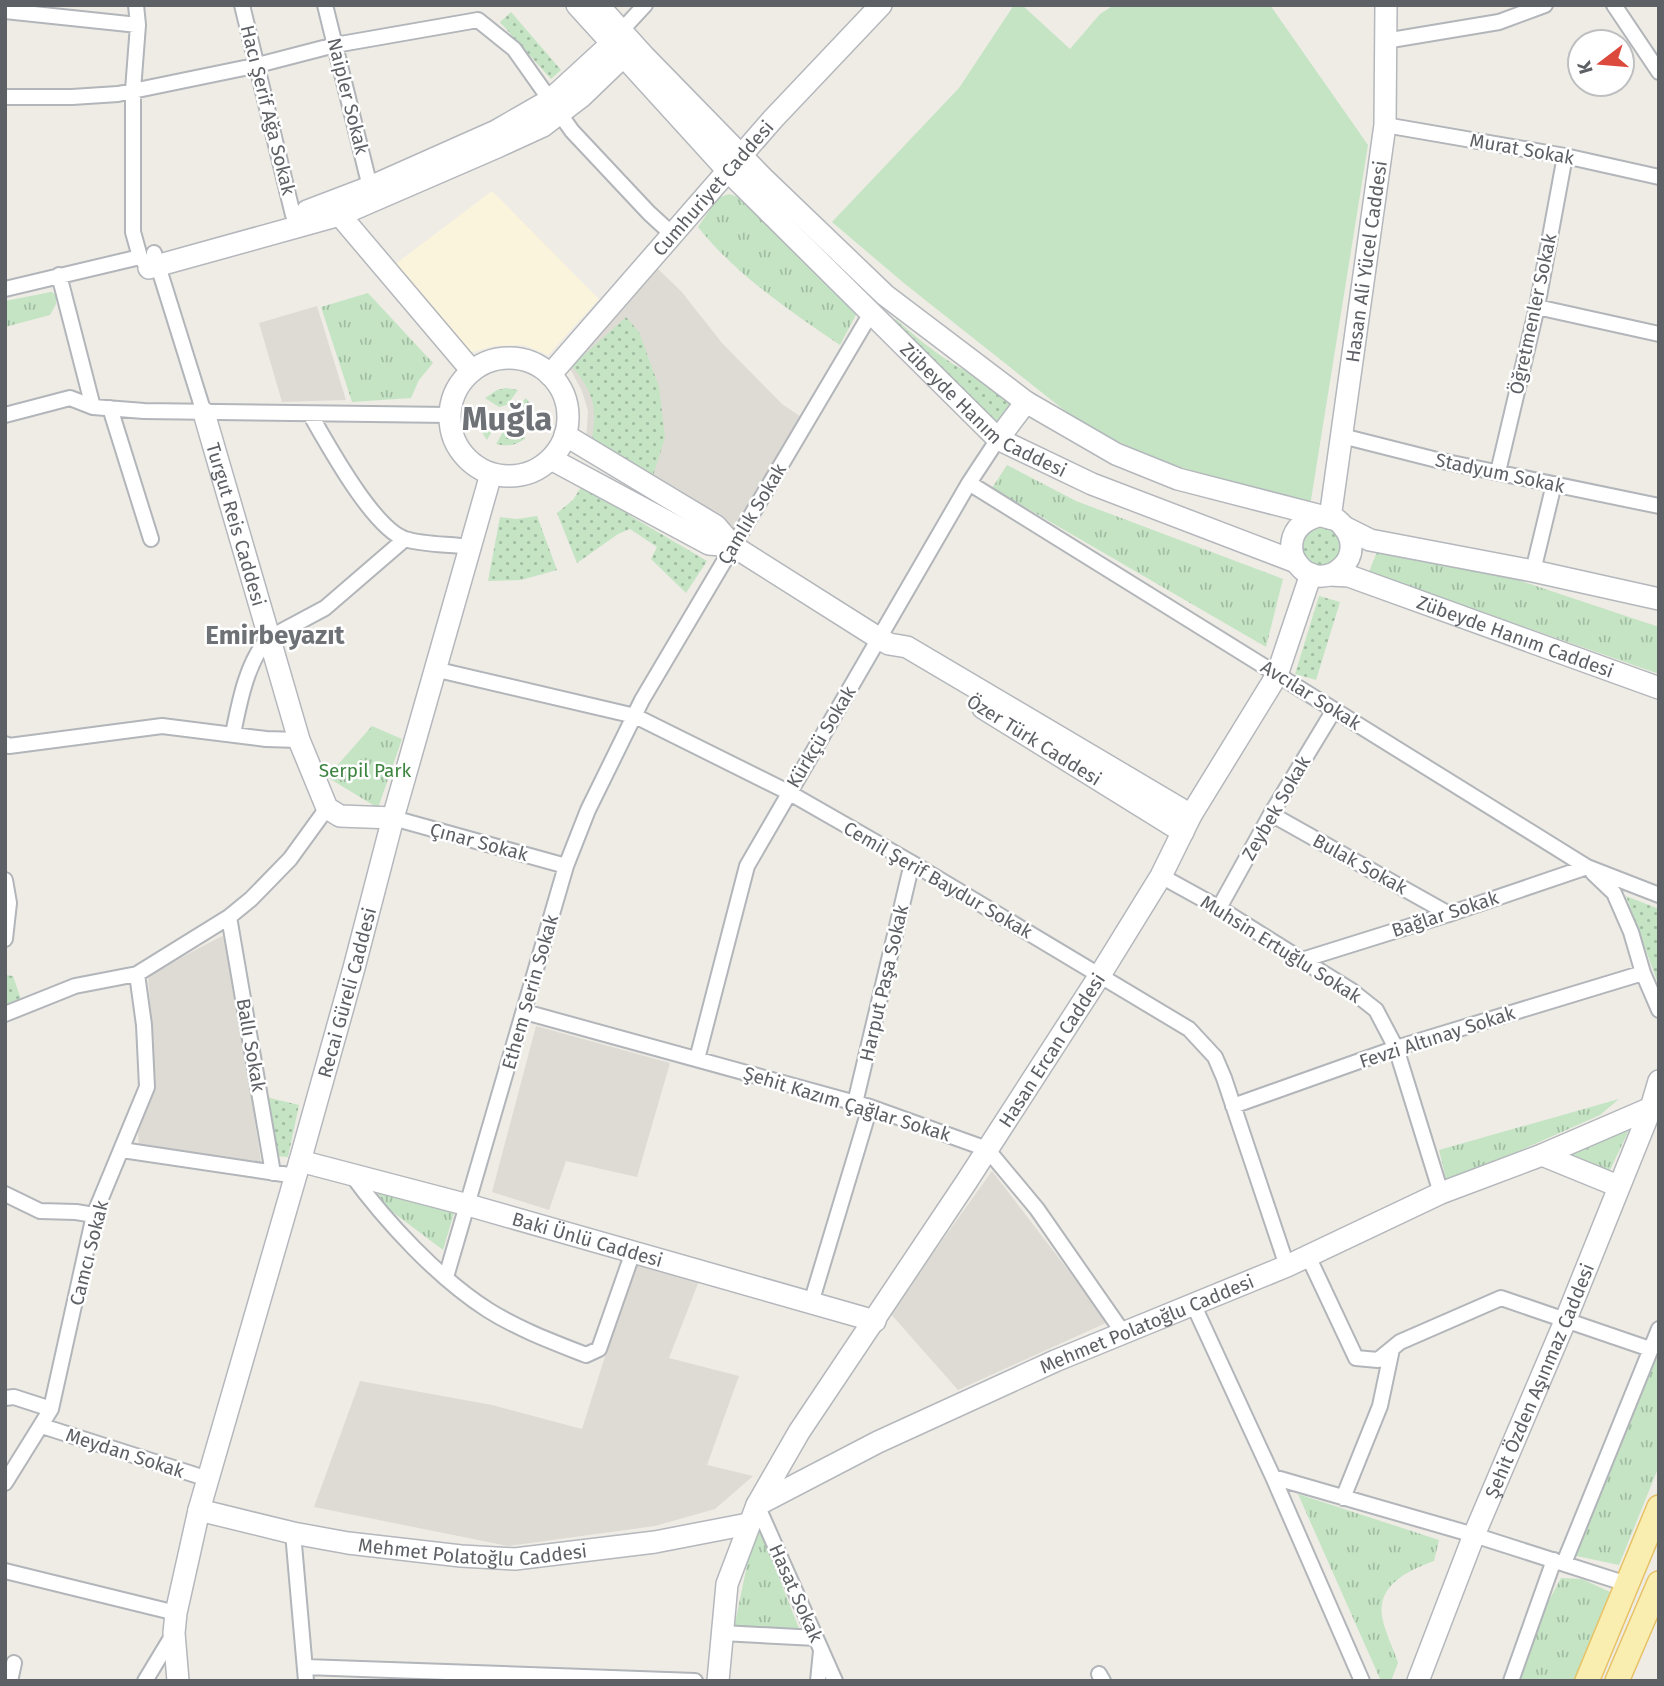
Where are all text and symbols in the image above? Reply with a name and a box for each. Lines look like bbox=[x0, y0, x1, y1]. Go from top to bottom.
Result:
street label: Hacı Şerif Ağa Sokak bbox=[236, 23, 300, 198]
north arrow bbox=[1566, 28, 1636, 98]
street label: Naipler Sokak bbox=[322, 35, 374, 157]
text: K bbox=[1572, 58, 1598, 77]
street label: Cumhuriyet Caddesi bbox=[648, 115, 778, 261]
street label: Murat Sokak bbox=[1468, 128, 1576, 170]
street label: Hasan Ali Yücel Caddesi bbox=[1340, 159, 1391, 364]
street label: Öğretmenler Sokak bbox=[1505, 231, 1561, 397]
street label: Zübeyde Hanım Caddesi bbox=[896, 337, 1071, 482]
district label: Muğla bbox=[462, 399, 552, 439]
street label: Turgut Reis Caddesi bbox=[202, 440, 271, 609]
street label: Stadyum Sokak bbox=[1433, 448, 1567, 498]
street label: Çamlık Sokak bbox=[713, 459, 791, 569]
street label: Zübeyde Hanım Caddesi bbox=[1414, 590, 1617, 682]
district label: Emirbeyazıt bbox=[205, 620, 346, 651]
street label: Avcılar Sokak bbox=[1257, 655, 1366, 735]
street label: Kürkçü Sokak bbox=[782, 682, 861, 792]
street label: Özer Türk Caddesi bbox=[963, 689, 1105, 791]
street label: Zeybek Sokak bbox=[1237, 752, 1315, 864]
park label: Serpil Park bbox=[319, 759, 412, 782]
street label: Cemil Şerif Baydur Sokak bbox=[839, 816, 1037, 944]
street label: Çınar Sokak bbox=[427, 818, 531, 866]
street label: Bulak Sokak bbox=[1309, 829, 1411, 899]
street label: Bağlar Sokak bbox=[1389, 886, 1501, 942]
street label: Muhsin Ertuğlu Sokak bbox=[1196, 890, 1366, 1008]
street label: Harput Paşa Sokak bbox=[855, 902, 913, 1064]
street label: Recai Güreli Caddesi bbox=[312, 905, 381, 1080]
street label: Ethem Serin Sokak bbox=[497, 912, 563, 1072]
street label: Hasan Ercan Caddesi bbox=[993, 969, 1110, 1131]
street label: Ballı Sokak bbox=[231, 997, 271, 1094]
street label: Fevzi Altınay Sokak bbox=[1356, 1001, 1518, 1073]
street label: Şehit Kazım Çağlar Sokak bbox=[741, 1062, 953, 1147]
street label: Camcı Sokak bbox=[65, 1198, 113, 1308]
street label: Baki Ünlü Caddesi bbox=[510, 1207, 666, 1271]
street label: Şehit Özden Aşınmaz Caddesi bbox=[1480, 1260, 1599, 1501]
street label: Mehmet Polatoğlu Caddesi bbox=[1036, 1269, 1257, 1378]
street label: Meydan Sokak bbox=[63, 1423, 187, 1483]
street label: Mehmet Polatoğlu Caddesi bbox=[357, 1533, 588, 1571]
street label: Hasat Sokak bbox=[764, 1540, 828, 1646]

